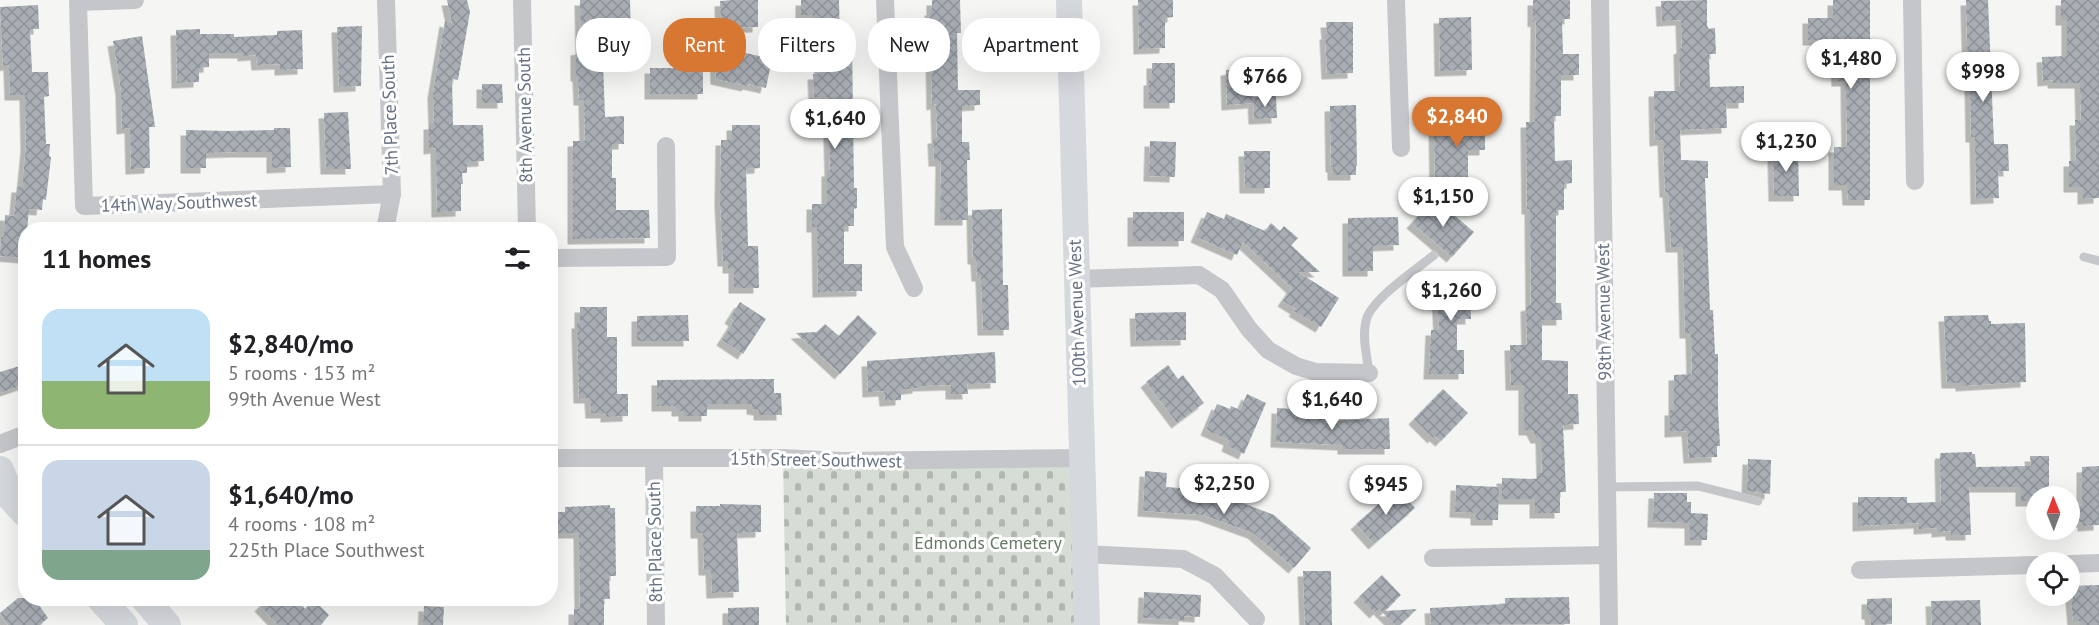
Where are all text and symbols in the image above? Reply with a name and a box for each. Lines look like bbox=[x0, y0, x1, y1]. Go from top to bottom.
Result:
chip: Buy bbox=[576, 18, 651, 72]
chip: Rent bbox=[663, 18, 746, 72]
chip: Filters bbox=[758, 18, 856, 72]
chip: New bbox=[868, 18, 950, 72]
chip: Apartment bbox=[962, 18, 1100, 72]
pin: $1,480 bbox=[1802, 39, 1900, 90]
text: $1,480 bbox=[1820, 45, 1882, 71]
street label: 8th Avenue South bbox=[512, 47, 537, 183]
pin: $998 bbox=[1947, 52, 2019, 103]
street label: 7th Place South bbox=[376, 54, 403, 176]
pin: $766 bbox=[1229, 57, 1301, 108]
text: $998 bbox=[1960, 58, 2006, 84]
text: $766 bbox=[1242, 63, 1288, 89]
pin: $2,840 bbox=[1408, 97, 1506, 148]
pin: $1,640 bbox=[786, 99, 884, 150]
text: $2,840 bbox=[1426, 103, 1488, 129]
text: $1,640 bbox=[804, 105, 866, 131]
pin: $1,230 bbox=[1737, 122, 1835, 173]
text: $1,230 bbox=[1755, 128, 1817, 154]
pin: $1,150 bbox=[1394, 177, 1492, 228]
text: $1,150 bbox=[1412, 183, 1474, 209]
street label: 14th Way Southwest bbox=[100, 188, 258, 217]
street label: 100th Avenue West bbox=[1062, 239, 1091, 387]
text: 11 homes bbox=[42, 242, 151, 275]
icon: filters bbox=[501, 242, 534, 275]
street label: 98th Avenue West bbox=[1591, 243, 1616, 381]
pin: $1,260 bbox=[1402, 271, 1500, 322]
text: $1,260 bbox=[1420, 277, 1482, 303]
text: $2,840/mo bbox=[228, 327, 354, 360]
icon: home bbox=[90, 333, 162, 405]
text: 5 rooms · 153 m² bbox=[228, 360, 375, 386]
pin: $1,640 bbox=[1283, 380, 1381, 431]
text: 99th Avenue West bbox=[228, 386, 381, 412]
text: $1,640 bbox=[1301, 386, 1363, 412]
street label: 15th Street Southwest bbox=[730, 447, 902, 472]
pin: $2,250 bbox=[1175, 464, 1273, 515]
pin: $945 bbox=[1350, 465, 1422, 516]
text: $2,250 bbox=[1193, 470, 1255, 496]
text: $945 bbox=[1363, 471, 1409, 497]
text: $1,640/mo bbox=[228, 478, 354, 511]
street label: 8th Place South bbox=[642, 481, 667, 603]
icon: home bbox=[90, 484, 162, 556]
north arrow bbox=[2026, 486, 2080, 540]
map controls bbox=[2026, 486, 2080, 606]
text: 4 rooms · 108 m² bbox=[228, 511, 375, 537]
park label: Edmonds Cemetery bbox=[914, 531, 1062, 554]
text: 225th Place Southwest bbox=[228, 537, 424, 563]
button: locate bbox=[2026, 552, 2080, 606]

